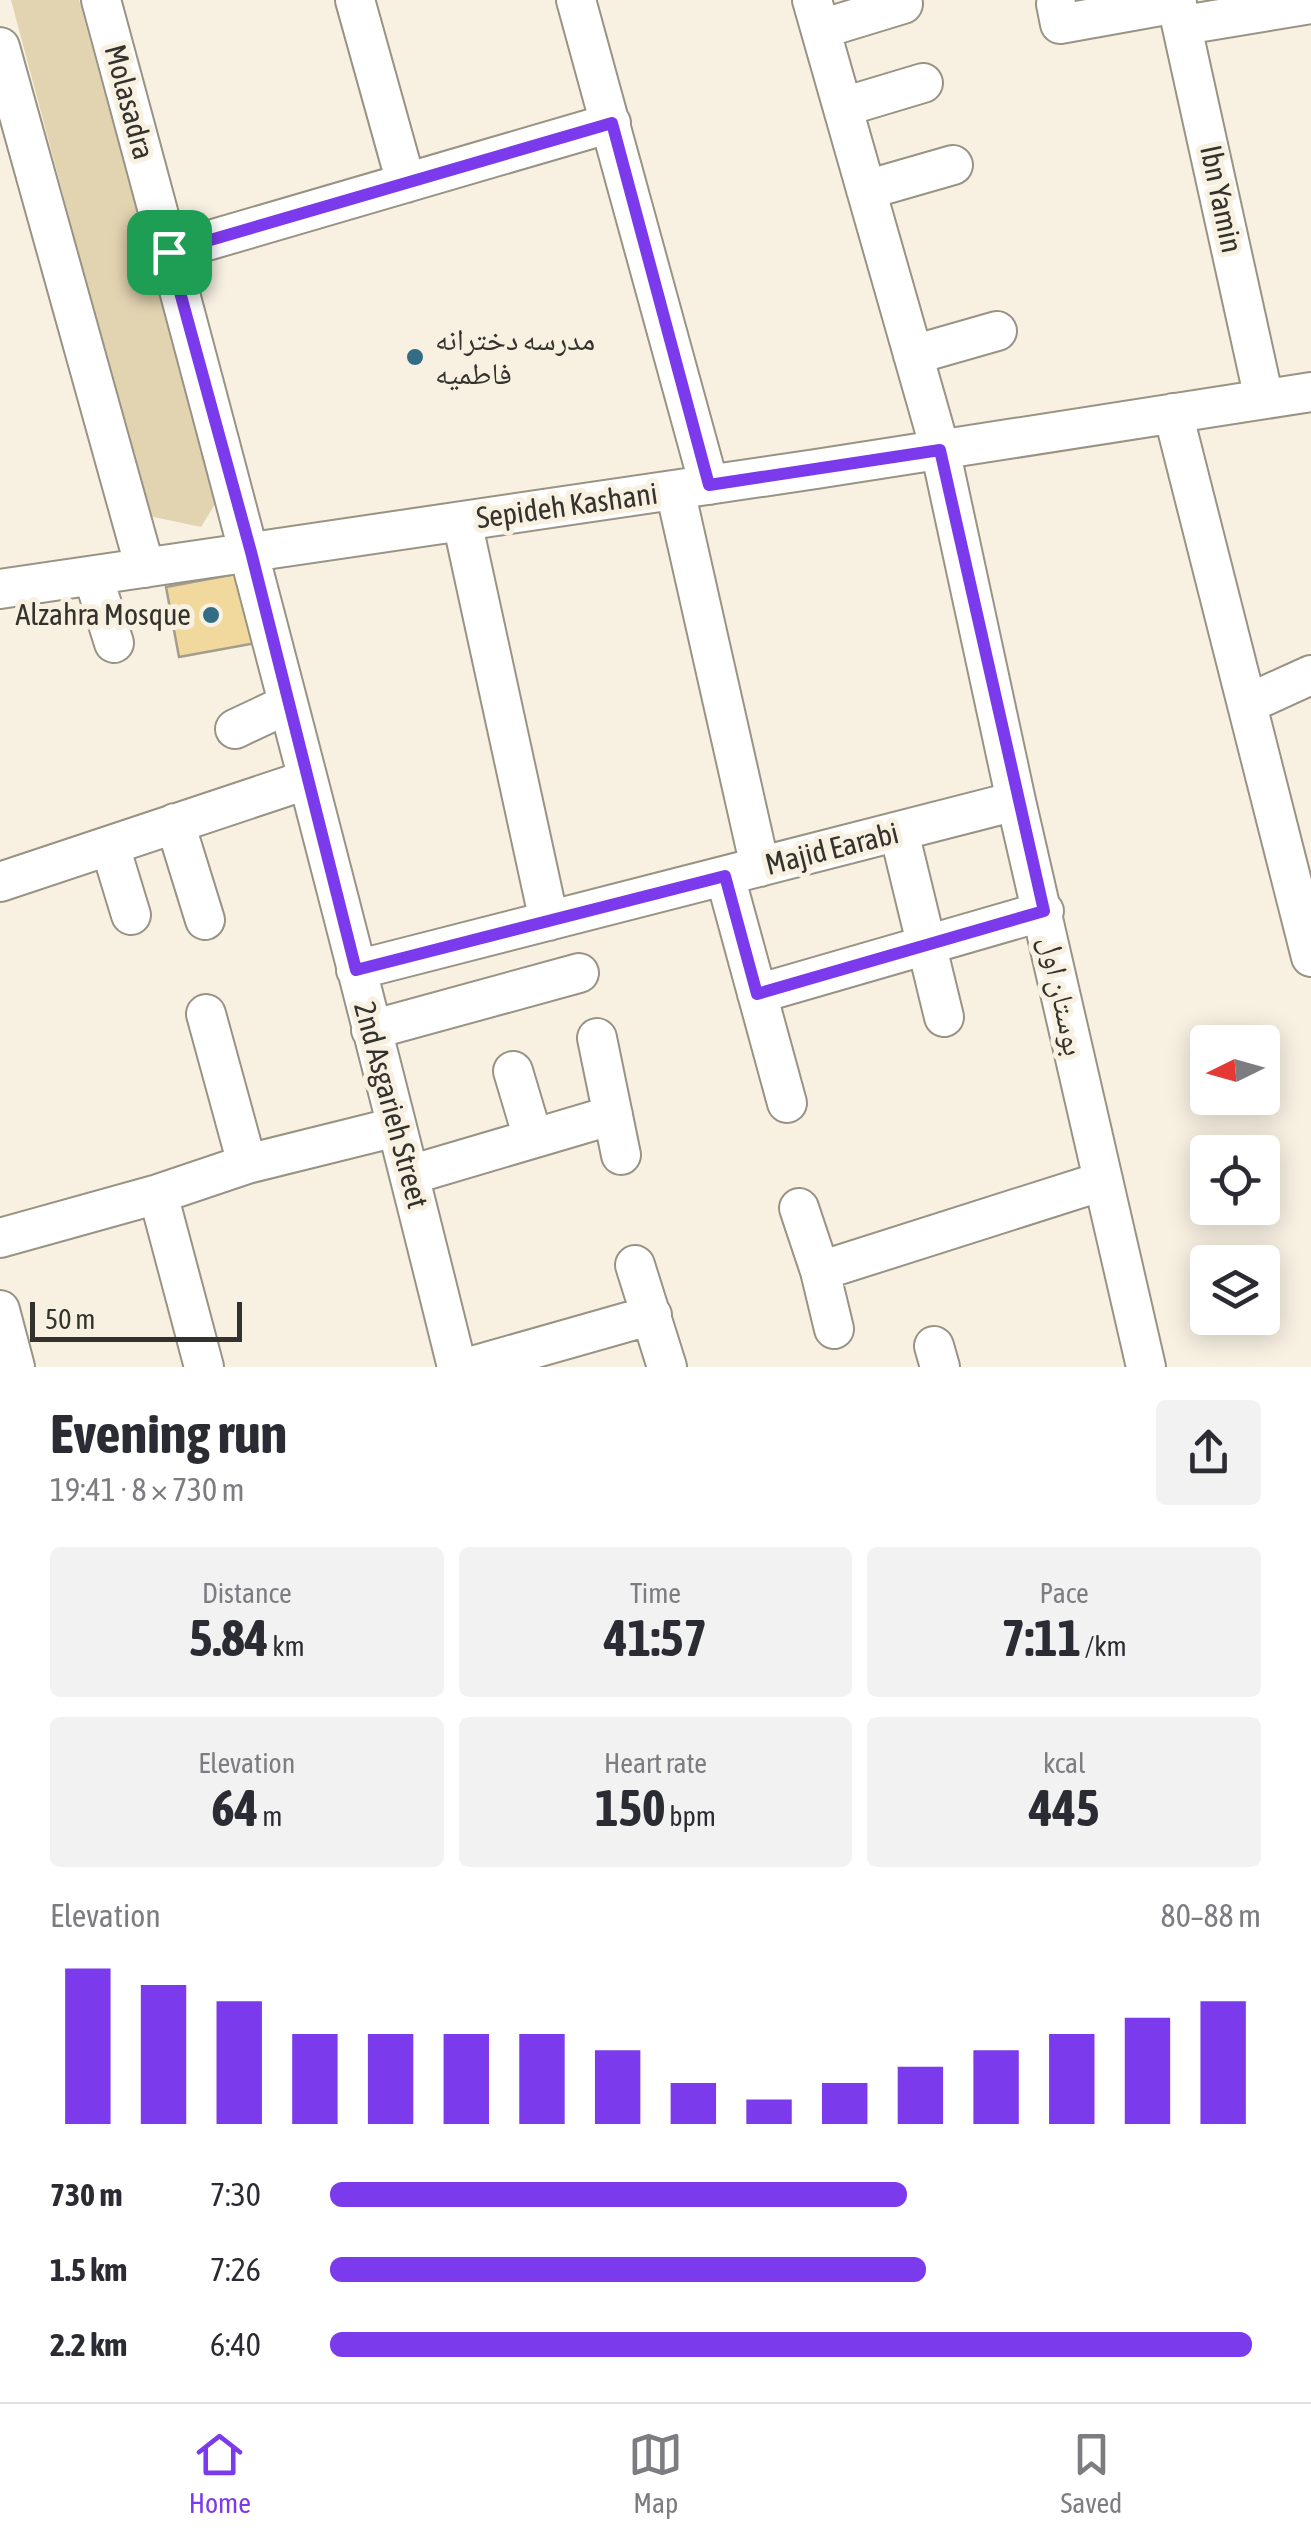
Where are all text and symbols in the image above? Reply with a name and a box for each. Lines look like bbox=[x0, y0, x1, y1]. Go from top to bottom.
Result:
street label: Molasadra bbox=[98, 41, 162, 163]
street label: Ibn Yamin bbox=[1194, 142, 1250, 256]
pin bbox=[127, 210, 212, 295]
icon: arrive bbox=[142, 225, 197, 280]
place label: مدرسه دخترانه فاطمیه bbox=[435, 322, 595, 391]
marker: مدرسه دخترانه فاطمیه bbox=[404, 346, 426, 368]
street label: Sepideh Kashani bbox=[474, 475, 660, 535]
place label: Alzahra Mosque bbox=[16, 597, 191, 631]
marker: Alzahra Mosque bbox=[200, 604, 222, 626]
street label: Majid Earabi bbox=[762, 815, 902, 881]
street label: بوستان اول bbox=[1032, 933, 1092, 1059]
street label: 2nd Asgarieh Street bbox=[348, 998, 436, 1212]
north arrow bbox=[1190, 1025, 1280, 1115]
map controls bbox=[1190, 1025, 1280, 1335]
button: locate bbox=[1190, 1135, 1280, 1225]
button: layers bbox=[1190, 1245, 1280, 1335]
scale bar bbox=[30, 1297, 242, 1342]
text: 50 m bbox=[45, 1303, 95, 1335]
button: share bbox=[1156, 1400, 1261, 1505]
text: Evening run bbox=[50, 1402, 287, 1465]
text: 19:41 · 8 × 730 m bbox=[50, 1471, 244, 1508]
text: Distance bbox=[202, 1577, 292, 1609]
text: Time bbox=[630, 1577, 681, 1609]
text: Pace bbox=[1040, 1577, 1089, 1609]
text: 5.84 bbox=[189, 1609, 268, 1667]
text: 41:57 bbox=[604, 1609, 707, 1667]
text: 7:11 bbox=[1002, 1609, 1081, 1667]
text: km bbox=[268, 1630, 305, 1662]
text: /km bbox=[1081, 1630, 1127, 1662]
text: Elevation bbox=[198, 1747, 295, 1779]
text: Heart rate bbox=[604, 1747, 707, 1779]
text: kcal bbox=[1043, 1747, 1085, 1779]
text: 64 bbox=[211, 1779, 258, 1837]
text: 150 bbox=[595, 1779, 665, 1837]
text: 445 bbox=[1029, 1779, 1099, 1837]
text: m bbox=[258, 1800, 282, 1832]
text: bpm bbox=[665, 1800, 716, 1832]
text: Elevation bbox=[50, 1897, 161, 1934]
text: 80–88 m bbox=[1161, 1897, 1261, 1934]
text: 730 m bbox=[50, 2176, 123, 2213]
text: 7:30 bbox=[210, 2176, 261, 2213]
text: 1.5 km bbox=[50, 2251, 127, 2288]
text: 7:26 bbox=[210, 2251, 261, 2288]
text: 2.2 km bbox=[50, 2326, 127, 2363]
text: 6:40 bbox=[210, 2326, 261, 2363]
tab: Home bbox=[189, 2427, 251, 2519]
tab: Map bbox=[628, 2427, 683, 2519]
tab: Saved bbox=[1060, 2427, 1122, 2519]

